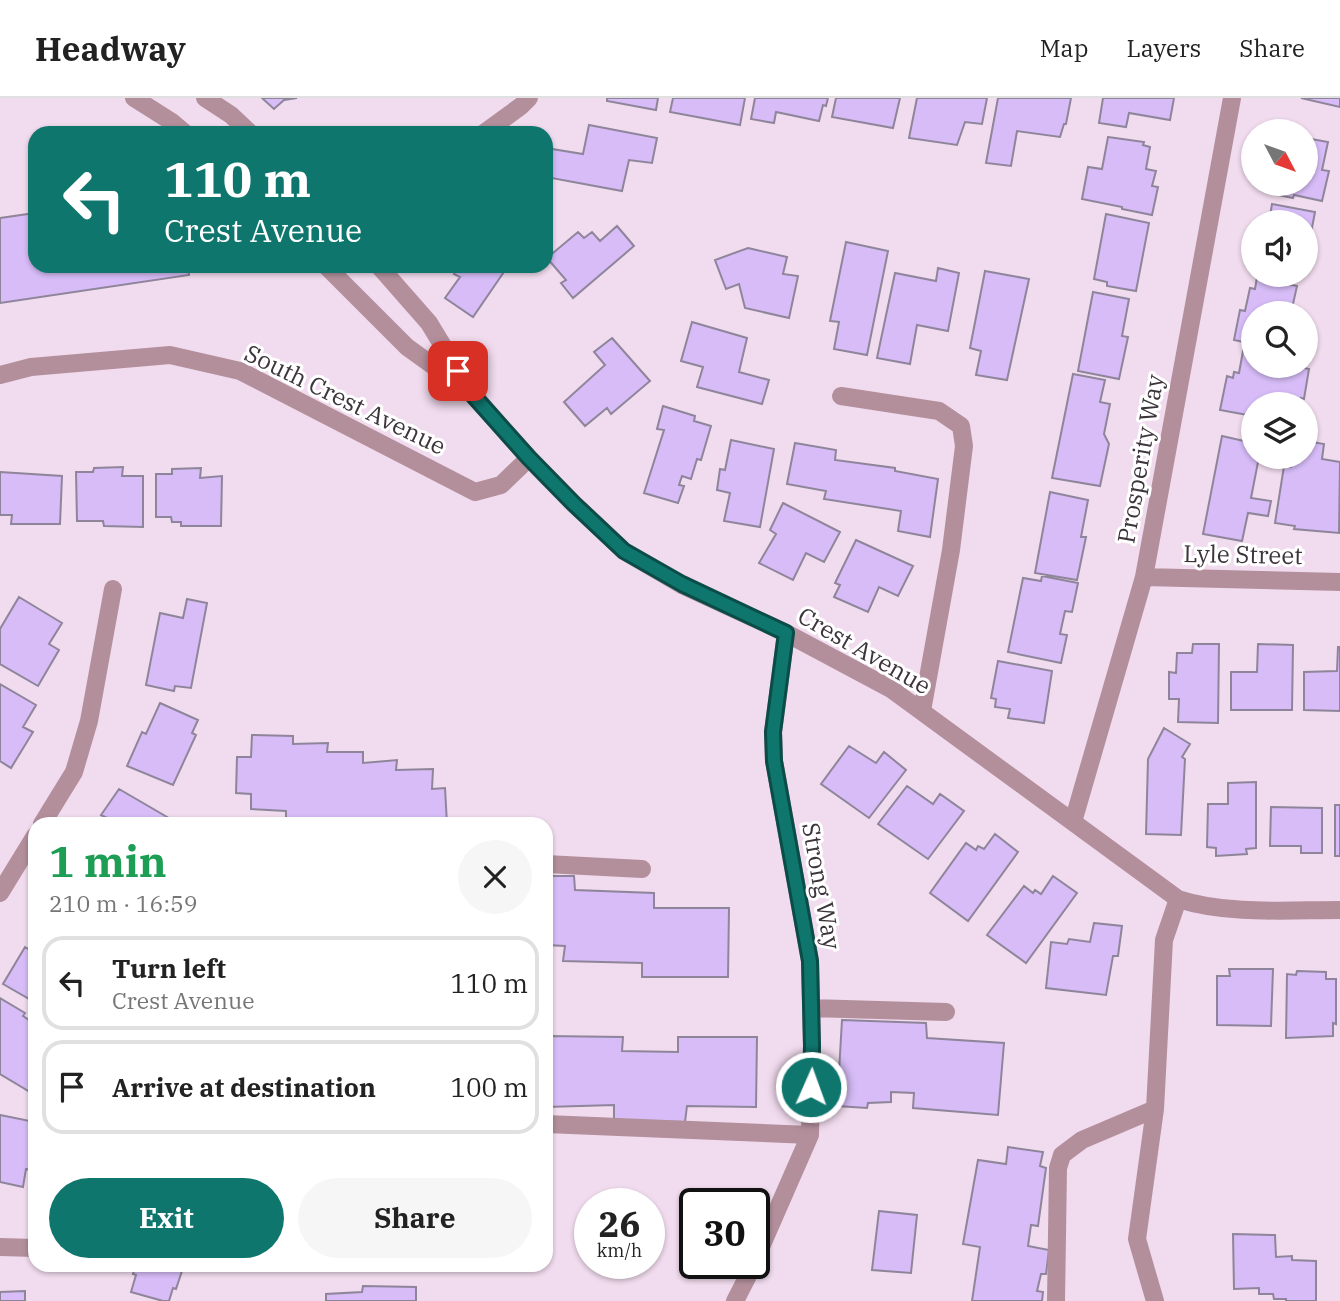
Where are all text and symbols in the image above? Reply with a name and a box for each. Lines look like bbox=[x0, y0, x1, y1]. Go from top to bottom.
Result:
text: Headway bbox=[35, 27, 186, 70]
text: Map bbox=[1040, 32, 1088, 64]
text: Layers bbox=[1126, 32, 1201, 64]
text: Share bbox=[1239, 32, 1305, 64]
north arrow bbox=[1241, 119, 1318, 196]
map controls bbox=[1241, 119, 1318, 469]
text: 110 m bbox=[164, 147, 311, 210]
icon: left bbox=[49, 154, 140, 245]
text: Crest Avenue bbox=[164, 209, 362, 251]
button: sound bbox=[1241, 210, 1318, 287]
button: search bbox=[1241, 301, 1318, 378]
street label: South Crest Avenue bbox=[239, 336, 451, 462]
pin bbox=[428, 341, 488, 401]
icon: arrive bbox=[439, 352, 477, 390]
street label: Prosperity Way bbox=[1109, 372, 1171, 546]
button: layers bbox=[1241, 392, 1318, 469]
street label: Lyle Street bbox=[1183, 537, 1303, 571]
street label: Crest Avenue bbox=[792, 599, 937, 701]
street label: Strong Way bbox=[795, 820, 849, 952]
text: 1 min bbox=[49, 834, 167, 889]
button: close bbox=[458, 840, 532, 914]
text: 210 m · 16:59 bbox=[49, 888, 198, 918]
text: Turn left bbox=[112, 951, 226, 985]
icon: left bbox=[53, 964, 91, 1002]
text: 110 m bbox=[450, 966, 528, 1000]
text: Crest Avenue bbox=[112, 985, 254, 1015]
position arrow bbox=[774, 1050, 848, 1124]
icon: arrive bbox=[53, 1068, 91, 1106]
text: Arrive at destination bbox=[112, 1070, 376, 1104]
text: 100 m bbox=[450, 1070, 528, 1104]
button: Exit bbox=[49, 1178, 284, 1258]
button: Share bbox=[298, 1178, 532, 1258]
speed limit sign: 30 bbox=[679, 1188, 770, 1279]
text: 26 bbox=[598, 1201, 641, 1247]
text: km/h bbox=[597, 1239, 642, 1262]

